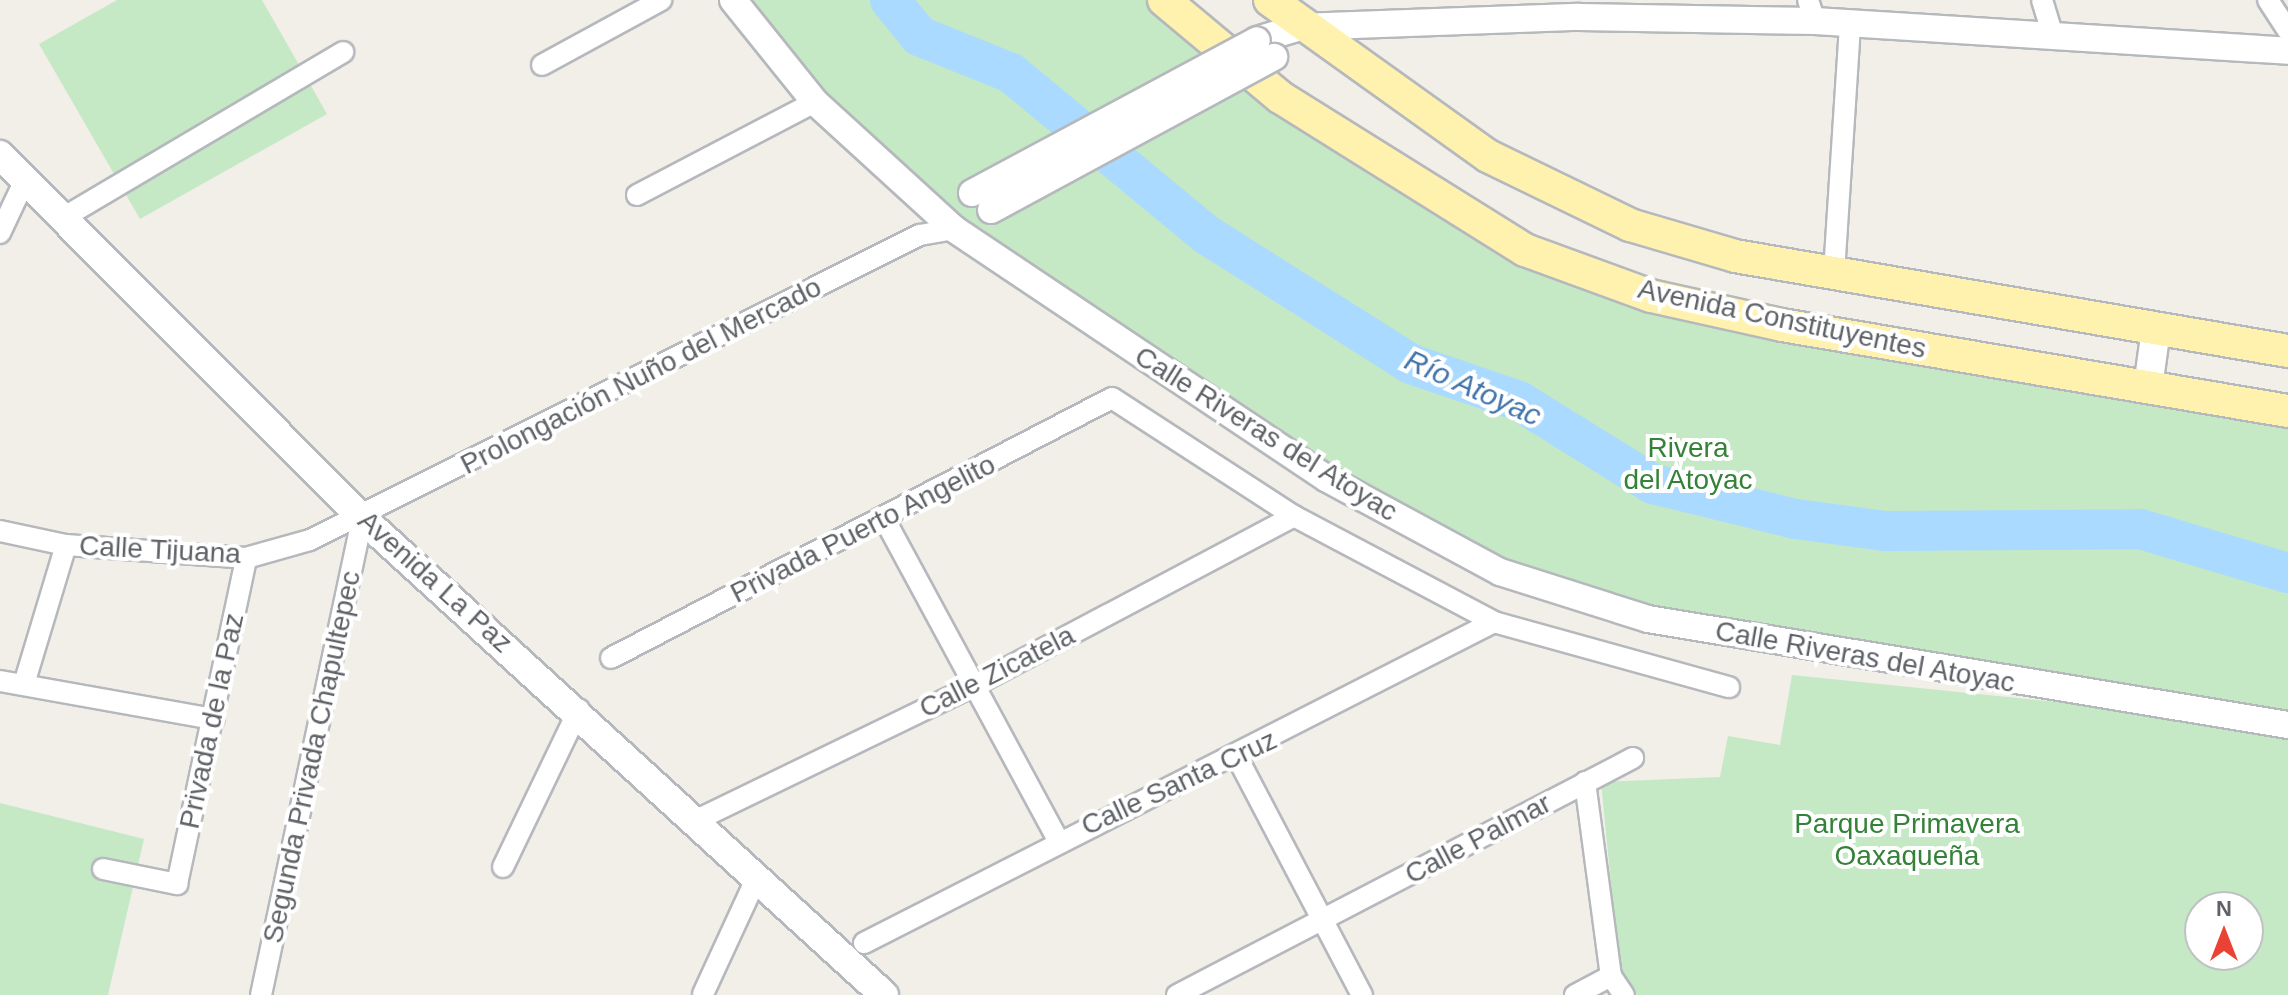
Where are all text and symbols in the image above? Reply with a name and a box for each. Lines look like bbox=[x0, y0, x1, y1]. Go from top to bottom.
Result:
street label: Prolongación Nuño del Mercado bbox=[455, 270, 827, 482]
street label: Avenida Constituyentes bbox=[1635, 272, 1929, 366]
street label: Calle Riveras del Atoyac bbox=[1128, 339, 1404, 529]
water label: Río Atoyac bbox=[1399, 342, 1547, 434]
park label: Rivera del Atoyac bbox=[1623, 431, 1753, 497]
street label: Privada Puerto Angelito bbox=[724, 447, 1002, 611]
street label: Avenida La Paz bbox=[351, 504, 519, 660]
street label: Calle Tijuana bbox=[78, 529, 242, 571]
street label: Segunda Privada Chapultepec bbox=[256, 568, 368, 946]
street label: Privada de la Paz bbox=[173, 610, 251, 832]
street label: Calle Riveras del Atoyac bbox=[1712, 614, 2018, 700]
street label: Calle Zicatela bbox=[914, 619, 1080, 725]
street label: Calle Santa Cruz bbox=[1076, 723, 1282, 843]
street label: Calle Palmar bbox=[1399, 787, 1557, 891]
park label: Parque Primavera Oaxaqueña bbox=[1794, 807, 2020, 873]
north arrow bbox=[2184, 891, 2264, 971]
text: N bbox=[2216, 896, 2232, 921]

